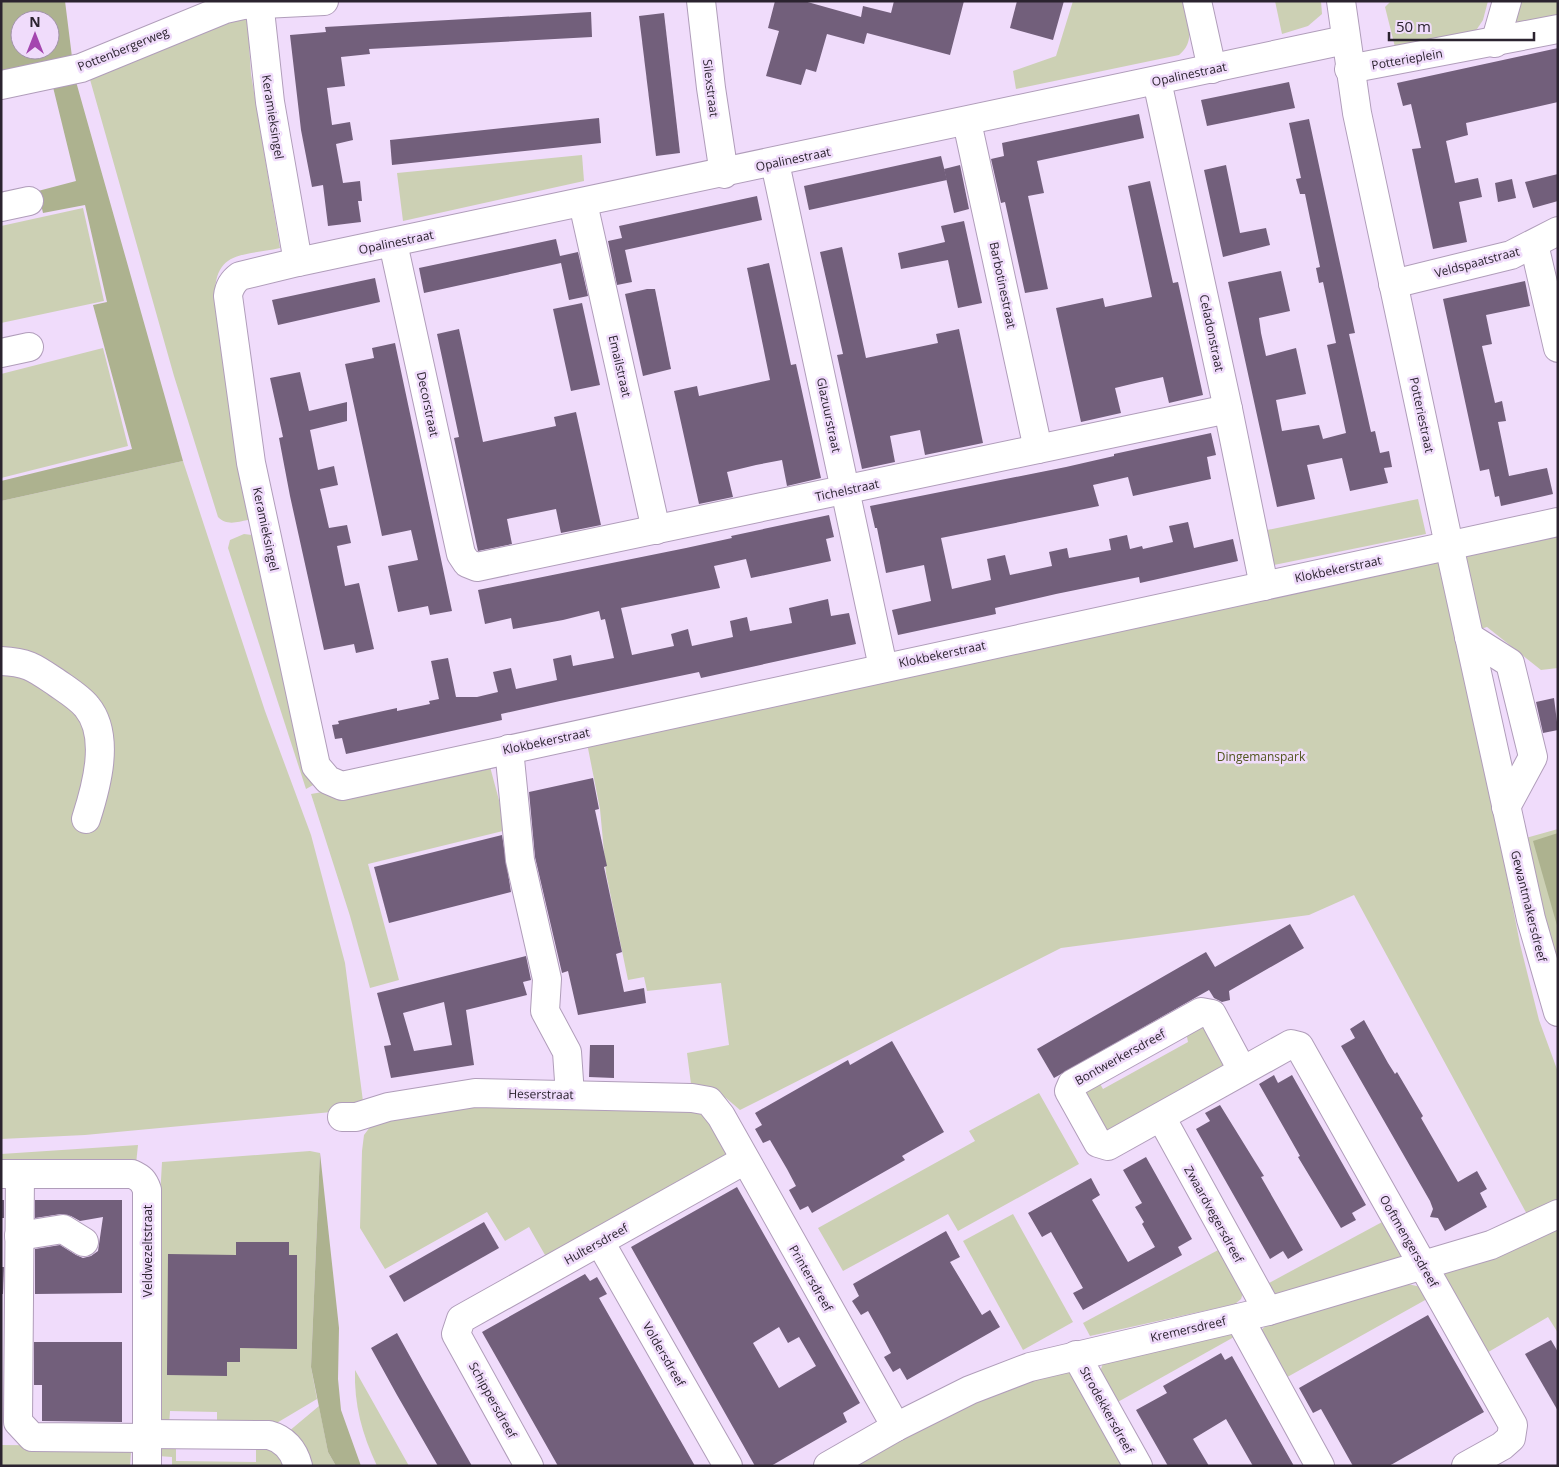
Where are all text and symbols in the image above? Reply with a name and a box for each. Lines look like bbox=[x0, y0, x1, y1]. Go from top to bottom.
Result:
north arrow bbox=[10, 10, 60, 60]
scale bar bbox=[1389, 10, 1534, 42]
text: N bbox=[29, 12, 41, 31]
text: 50 m bbox=[1396, 16, 1431, 36]
street label: Pottenbergerweg bbox=[75, 23, 171, 75]
street label: Potterieplein bbox=[1370, 44, 1444, 74]
street label: Silexstraat bbox=[699, 58, 723, 118]
street label: Opalinestraat bbox=[1150, 58, 1228, 90]
street label: Keramieksingel bbox=[258, 74, 288, 160]
street label: Opalinestraat bbox=[754, 143, 832, 175]
street label: Opalinestraat bbox=[357, 226, 435, 258]
street label: Barbotinestraat bbox=[986, 240, 1020, 330]
street label: Veldspaatstraat bbox=[1433, 242, 1521, 282]
street label: Celadonstraat bbox=[1196, 293, 1228, 373]
street label: Emailstraat bbox=[605, 333, 635, 399]
street label: Decorstraat bbox=[413, 370, 443, 438]
street label: Glazuurstraat bbox=[813, 376, 845, 454]
street label: Potteriestraat bbox=[1406, 376, 1438, 454]
street label: Tichelstraat bbox=[813, 475, 881, 505]
street label: Keramieksingel bbox=[249, 486, 283, 572]
street label: Klokbekerstraat bbox=[1293, 551, 1383, 587]
street label: Klokbekerstraat bbox=[897, 636, 987, 672]
street label: Klokbekerstraat bbox=[501, 723, 591, 759]
park label: Dingemanspark bbox=[1217, 748, 1306, 765]
street label: Gewantmakersdreef bbox=[1507, 849, 1551, 964]
street label: Bontwerkersdreef bbox=[1072, 1025, 1169, 1089]
street label: Heserstraat bbox=[508, 1085, 574, 1103]
street label: Zwaardvegersdreef bbox=[1180, 1163, 1248, 1266]
street label: Ooftmengersdreef bbox=[1376, 1192, 1443, 1291]
street label: Veldwezeltstraat bbox=[139, 1205, 156, 1297]
street label: Hultersdreef bbox=[561, 1219, 632, 1269]
street label: Printersdreef bbox=[785, 1242, 837, 1315]
street label: Kremersdreef bbox=[1148, 1312, 1228, 1346]
street label: Voldersdreef bbox=[639, 1319, 690, 1390]
street label: Schippersdreef bbox=[465, 1359, 521, 1442]
street label: Strodekkersdreef bbox=[1076, 1364, 1138, 1457]

